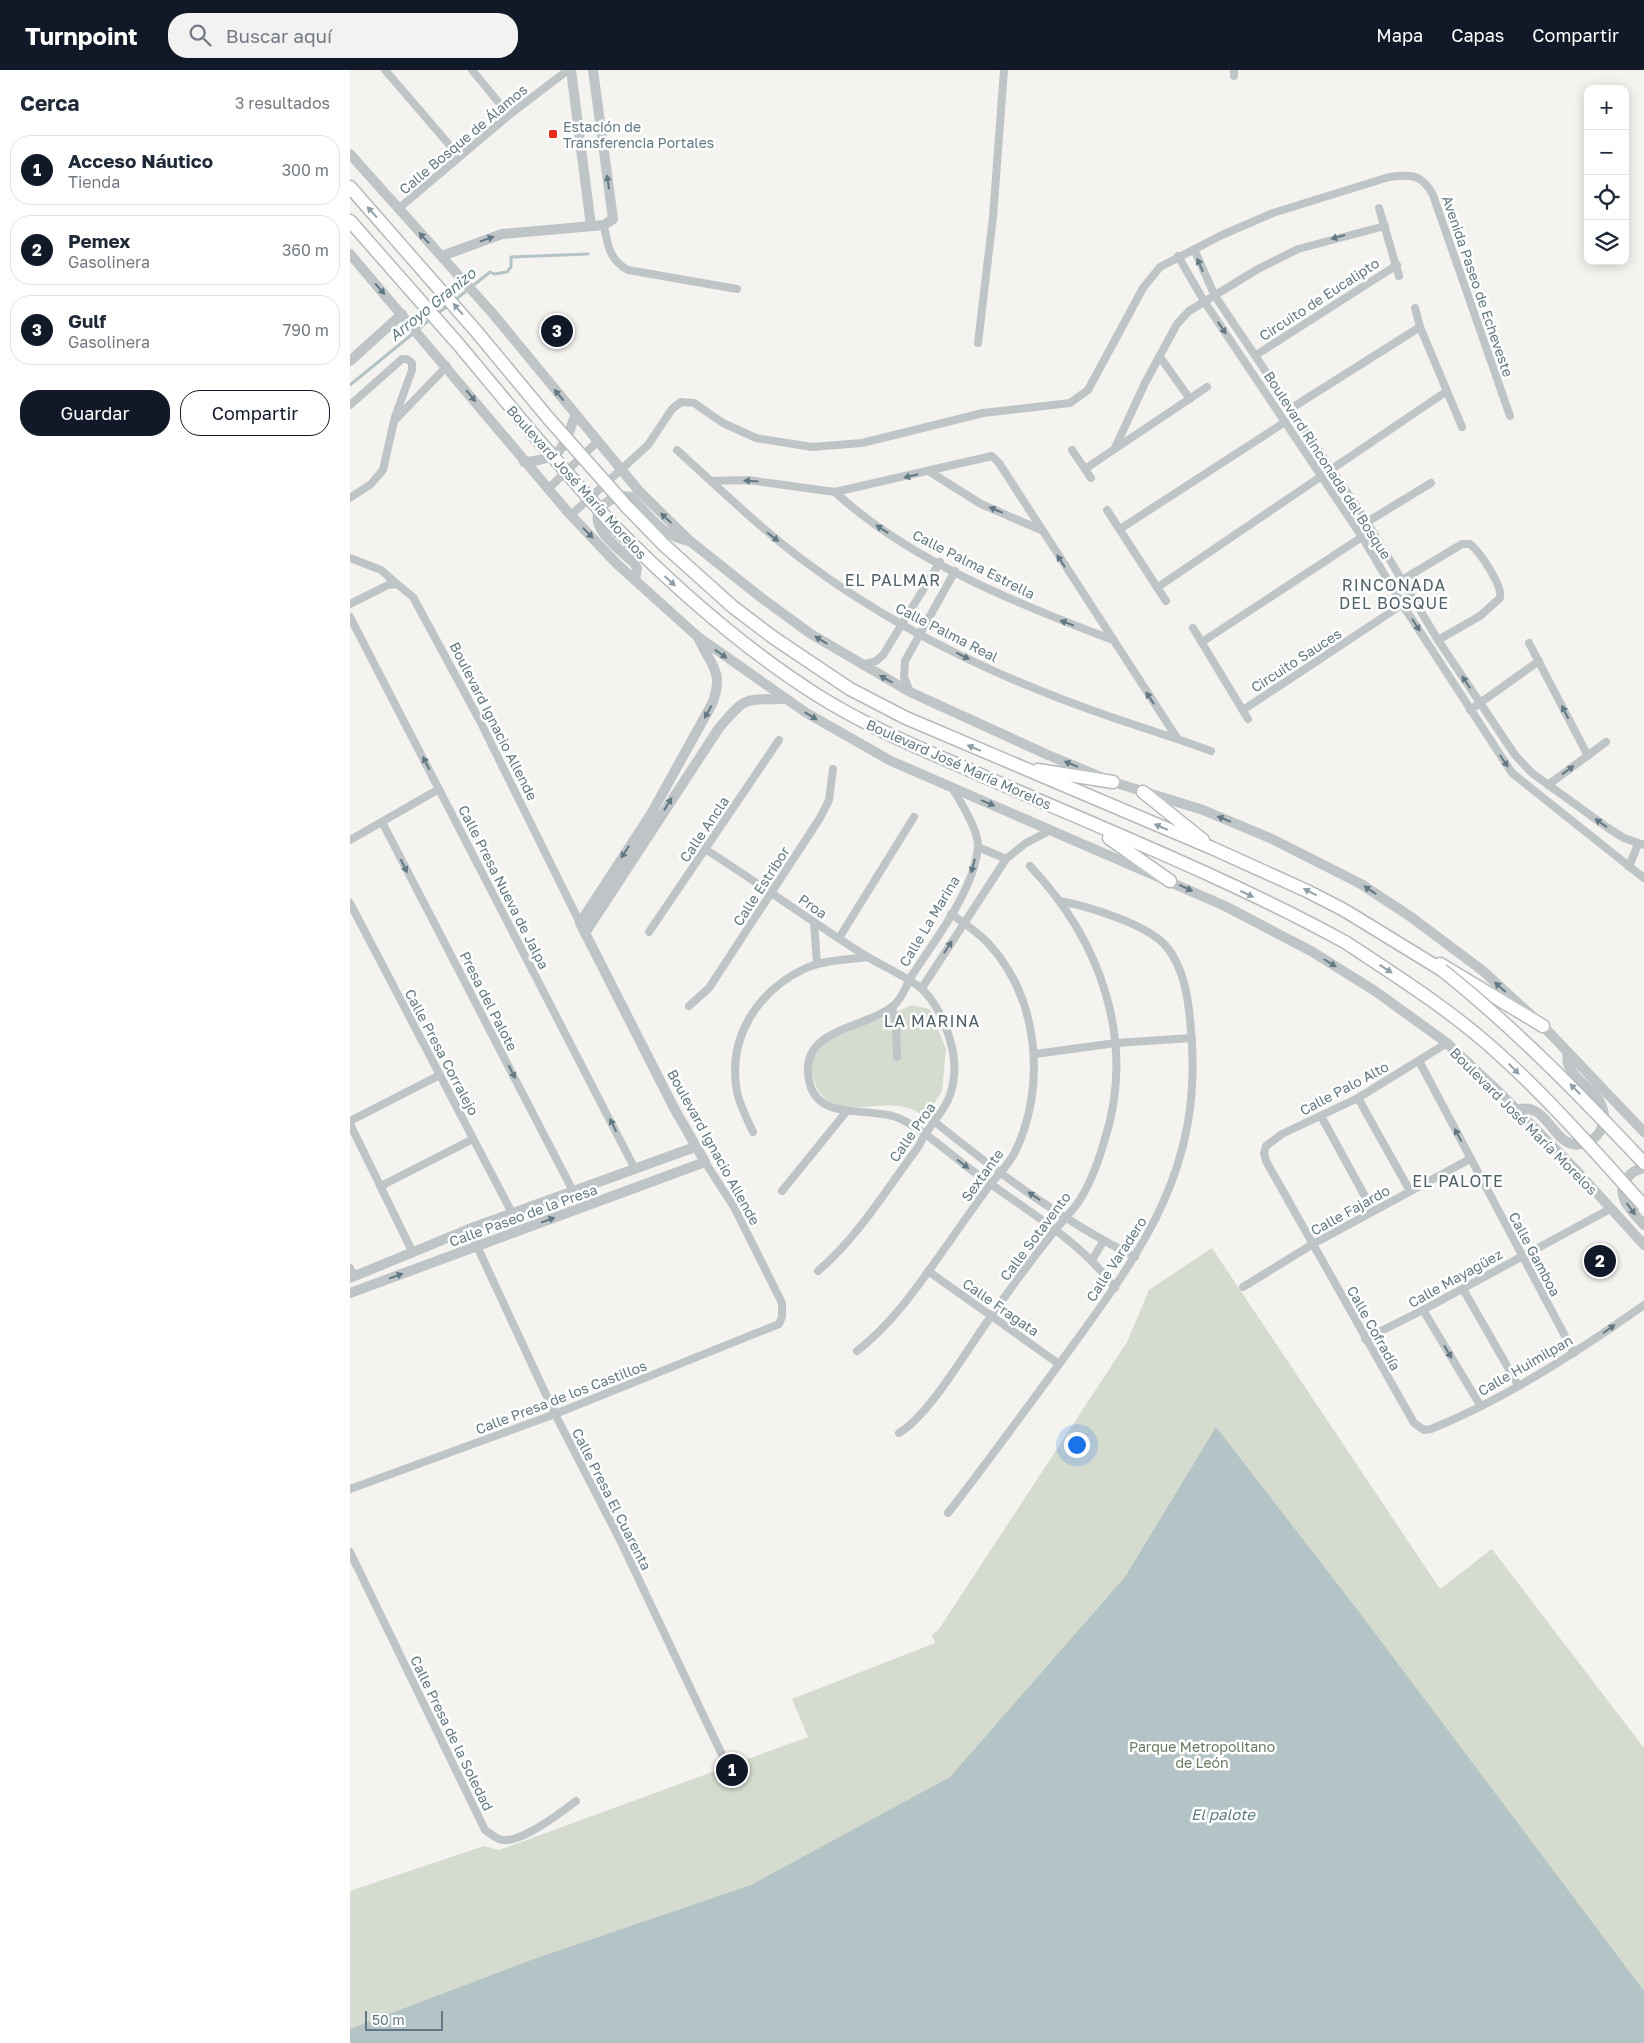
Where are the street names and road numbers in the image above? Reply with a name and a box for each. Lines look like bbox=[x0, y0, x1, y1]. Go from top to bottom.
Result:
street label: Calle Bosque de Álamos bbox=[396, 81, 530, 197]
street label: Avenida Paseo de Echeveste bbox=[1439, 193, 1517, 379]
street label: Circuito de Eucalipto bbox=[1256, 254, 1382, 344]
street label: Boulevard Rinconada del Bosque bbox=[1261, 368, 1395, 562]
street label: Boulevard José María Morelos bbox=[503, 402, 651, 562]
street label: Calle Palma Estrella bbox=[910, 526, 1038, 602]
street label: Calle Palma Real bbox=[893, 599, 1001, 665]
street label: Circuito Sauces bbox=[1248, 624, 1344, 696]
street label: Boulevard Ignacio Allende bbox=[447, 639, 541, 803]
street label: Boulevard José María Morelos bbox=[864, 715, 1054, 813]
street label: Calle Ancla bbox=[676, 793, 732, 865]
street label: Calle Presa Nueva de Jalpa bbox=[455, 802, 553, 972]
street label: Calle Estribor bbox=[729, 843, 793, 929]
street label: Calle La Marina bbox=[895, 872, 963, 970]
street label: Proa bbox=[796, 890, 830, 922]
street label: Presa del Palote bbox=[457, 948, 521, 1054]
street label: Calle Presa Corralejo bbox=[402, 986, 482, 1118]
street label: Boulevard José María Morelos bbox=[1447, 1044, 1601, 1198]
street label: Calle Palo Alto bbox=[1297, 1057, 1391, 1119]
street label: Boulevard Ignacio Allende bbox=[664, 1066, 764, 1228]
street label: Calle Proa bbox=[885, 1099, 939, 1165]
street label: Sextante bbox=[957, 1146, 1007, 1204]
street label: Calle Paseo de la Presa bbox=[447, 1180, 599, 1250]
street label: Calle Fajardo bbox=[1307, 1181, 1393, 1239]
street label: Calle Sotavento bbox=[996, 1188, 1074, 1284]
street label: Calle Gamboa bbox=[1506, 1209, 1564, 1299]
street label: Calle Varadero bbox=[1082, 1213, 1150, 1305]
street label: Calle Mayagüez bbox=[1405, 1245, 1505, 1311]
street label: Calle Fragata bbox=[960, 1274, 1042, 1340]
street label: Calle Cofradía bbox=[1344, 1283, 1404, 1373]
street label: Calle Huimilpan bbox=[1475, 1331, 1575, 1399]
street label: Calle Presa de los Castillos bbox=[473, 1356, 649, 1438]
street label: Calle Presa El Cuarenta bbox=[569, 1425, 655, 1573]
street label: Calle Presa de la Soledad bbox=[407, 1653, 497, 1813]

